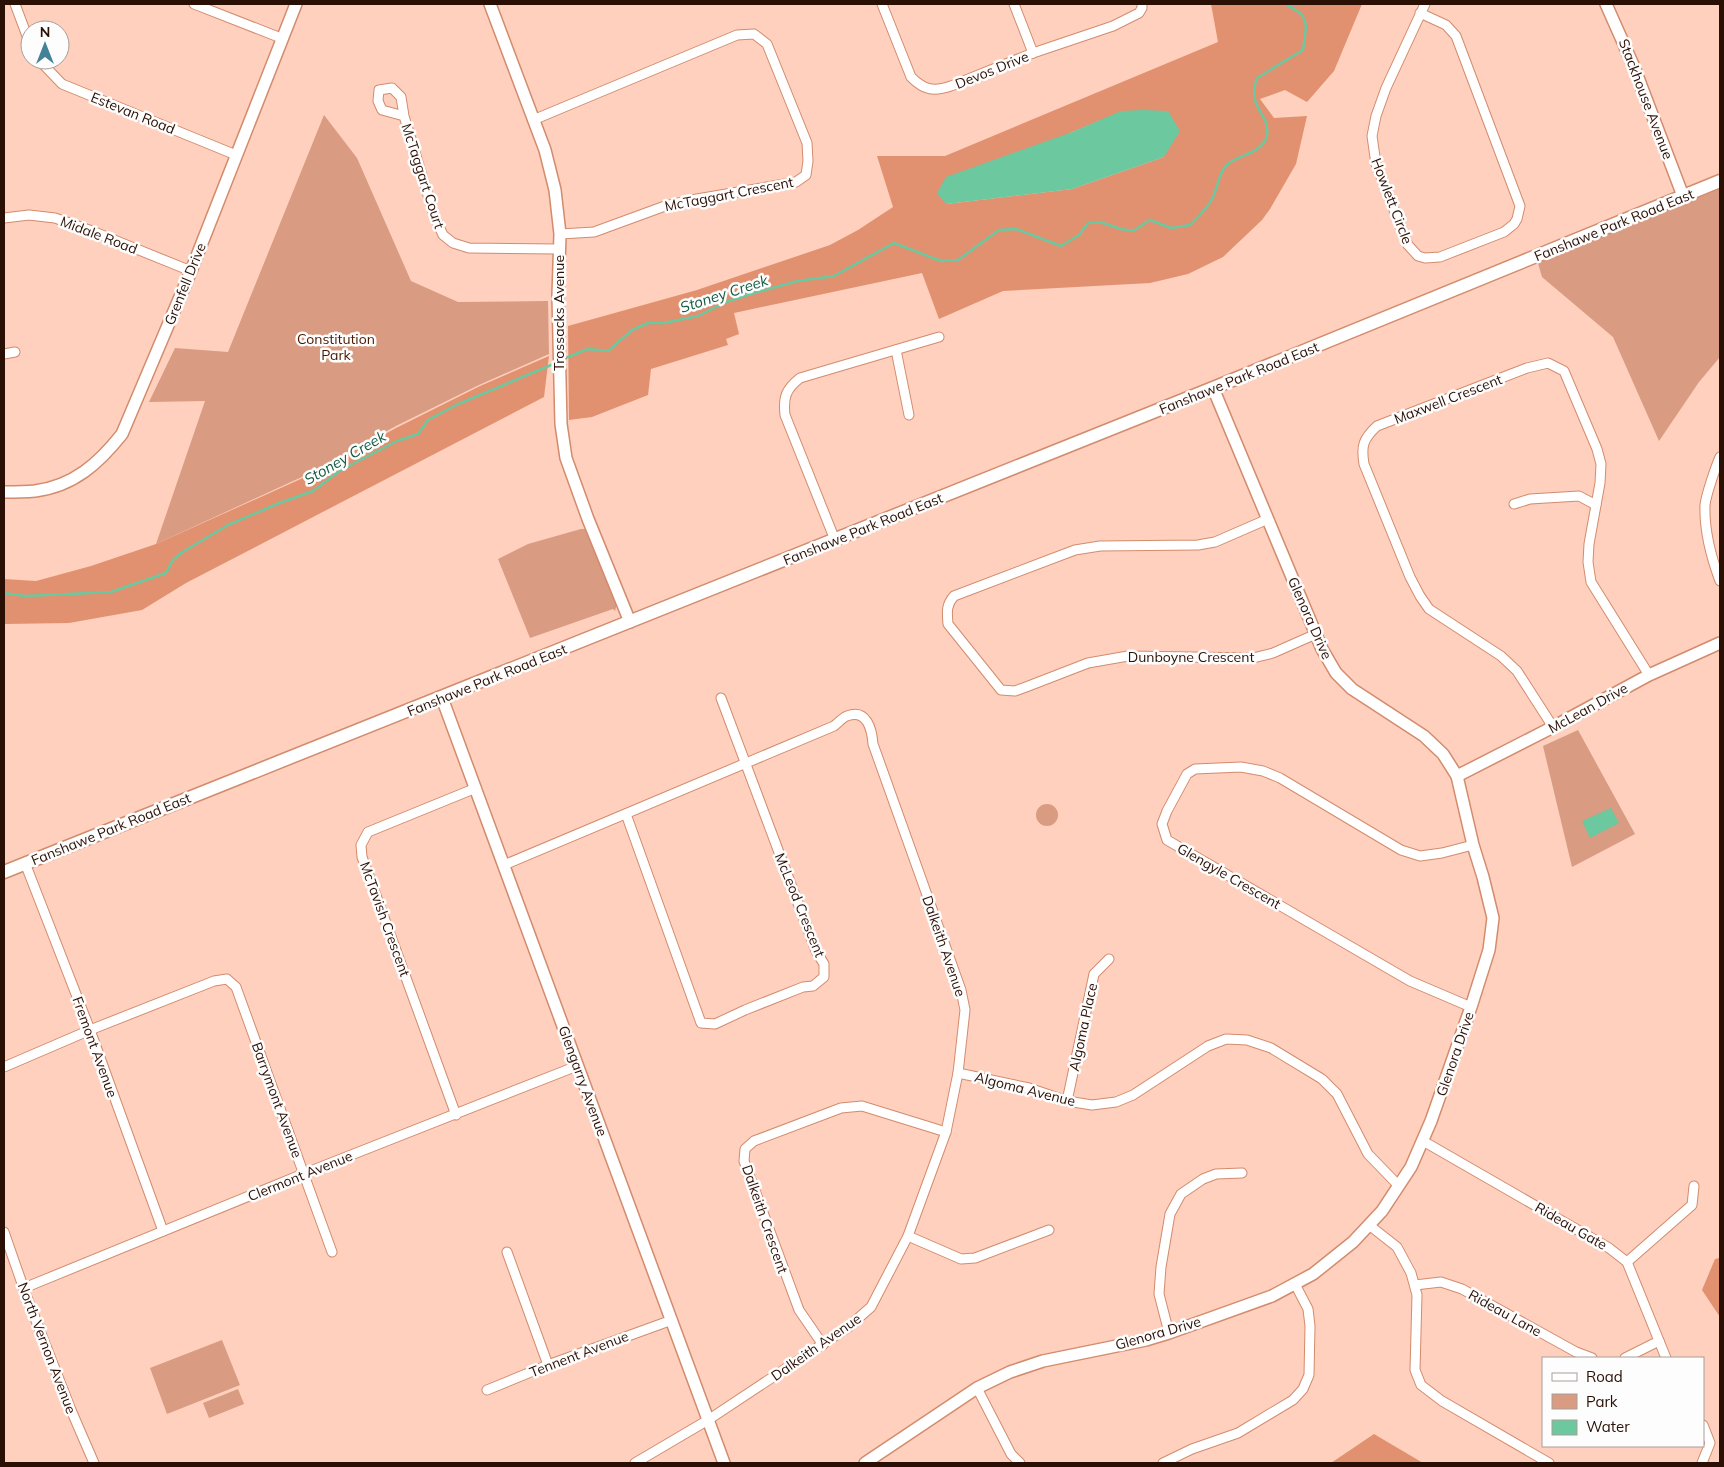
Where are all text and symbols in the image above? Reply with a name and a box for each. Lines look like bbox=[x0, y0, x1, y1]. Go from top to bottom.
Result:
north arrow bbox=[20, 20, 70, 70]
text: N bbox=[40, 23, 50, 41]
street label: Stackhouse Avenue bbox=[1615, 36, 1677, 162]
street label: Devos Drive bbox=[953, 47, 1031, 93]
street label: Estevan Road bbox=[88, 88, 178, 138]
street label: McTaggart Court bbox=[398, 121, 449, 231]
street label: Howlett Circle bbox=[1367, 155, 1417, 247]
street label: McTaggart Crescent bbox=[663, 173, 795, 215]
street label: Fanshawe Park Road East bbox=[1532, 185, 1696, 265]
street label: Midale Road bbox=[58, 212, 140, 258]
street label: Grenfell Drive bbox=[160, 240, 210, 328]
street label: Trossacks Avenue bbox=[550, 255, 568, 371]
water label: Stoney Creek bbox=[677, 270, 771, 317]
park label: Constitution Park bbox=[297, 330, 375, 364]
street label: Fanshawe Park Road East bbox=[1157, 338, 1321, 418]
street label: Maxwell Crescent bbox=[1391, 370, 1505, 428]
water label: Stoney Creek bbox=[300, 426, 390, 489]
street label: Fanshawe Park Road East bbox=[781, 489, 945, 569]
street label: Glenora Drive bbox=[1284, 574, 1336, 662]
street label: Fanshawe Park Road East bbox=[405, 640, 569, 720]
street label: Dunboyne Crescent bbox=[1128, 648, 1254, 666]
street label: McLean Drive bbox=[1545, 679, 1631, 737]
street label: Fanshawe Park Road East bbox=[29, 789, 193, 869]
street label: Glengyle Crescent bbox=[1174, 839, 1284, 913]
street label: McLeod Crescent bbox=[771, 850, 829, 960]
street label: McTavish Crescent bbox=[356, 859, 414, 979]
street label: Dalkeith Avenue bbox=[918, 893, 970, 999]
street label: Algoma Place bbox=[1065, 981, 1101, 1073]
street label: Fremont Avenue bbox=[68, 994, 122, 1100]
street label: Glenora Drive bbox=[1432, 1009, 1478, 1099]
street label: Glengarry Avenue bbox=[555, 1023, 611, 1139]
street label: Barrymont Avenue bbox=[248, 1040, 306, 1160]
street label: Algoma Avenue bbox=[973, 1068, 1077, 1110]
street label: Clermont Avenue bbox=[245, 1147, 355, 1205]
street label: Dalkeith Crescent bbox=[738, 1162, 792, 1276]
street label: Rideau Gate bbox=[1532, 1198, 1610, 1254]
street label: North Vernon Avenue bbox=[14, 1280, 80, 1416]
street label: Rideau Lane bbox=[1465, 1285, 1545, 1341]
street label: Dalkeith Avenue bbox=[768, 1309, 864, 1385]
street label: Glenora Drive bbox=[1113, 1312, 1203, 1354]
street label: Tennent Avenue bbox=[527, 1327, 631, 1381]
legend bbox=[1542, 1357, 1704, 1447]
text: Road bbox=[1586, 1367, 1623, 1386]
text: Park bbox=[1586, 1392, 1618, 1411]
text: Water bbox=[1586, 1417, 1630, 1436]

